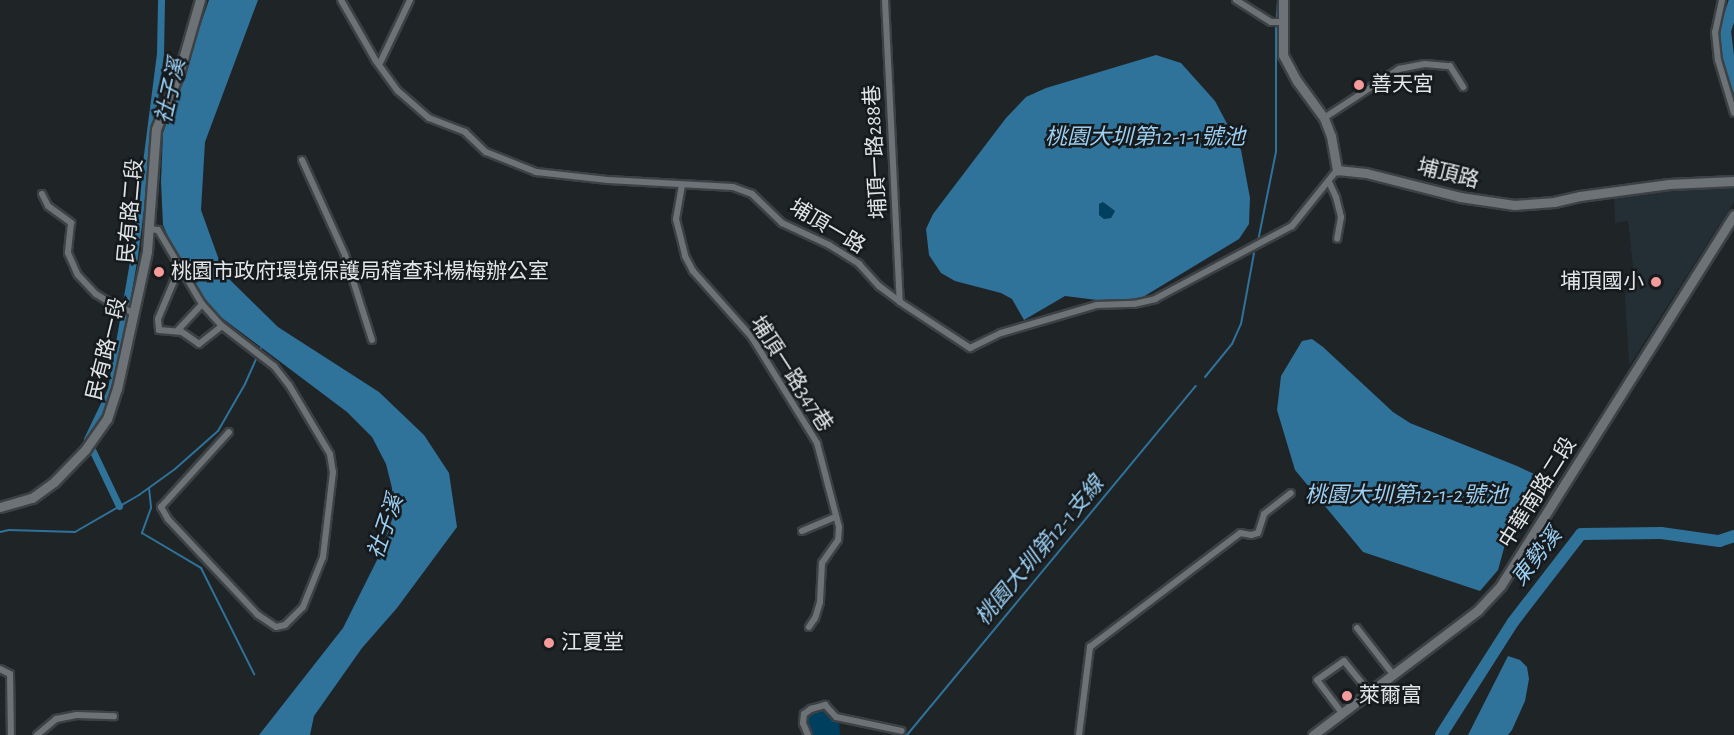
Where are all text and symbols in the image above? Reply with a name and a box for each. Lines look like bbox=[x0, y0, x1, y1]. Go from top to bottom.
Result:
water label: 社子溪 bbox=[151, 56, 191, 126]
place label: 善天宮 bbox=[1371, 72, 1434, 98]
marker: 善天宮 bbox=[1352, 78, 1366, 92]
street label: 埔頂一路288巷 bbox=[860, 84, 892, 220]
water label: 桃園大圳第12-1-1號池 bbox=[1045, 125, 1245, 151]
street label: 埔頂路 bbox=[1414, 154, 1482, 194]
street label: 民有路二段 bbox=[114, 158, 148, 264]
street label: 埔頂一路 bbox=[785, 195, 869, 259]
place label: 桃園市政府環境保護局稽查科楊梅辦公室 bbox=[171, 259, 549, 285]
marker: 桃園市政府環境保護局稽查科楊梅辦公室 bbox=[152, 265, 166, 279]
place label: 埔頂國小 bbox=[1560, 269, 1644, 295]
marker: 埔頂國小 bbox=[1649, 275, 1663, 289]
street label: 民有路一段 bbox=[82, 295, 132, 403]
street label: 埔頂一路347巷 bbox=[744, 312, 838, 436]
street label: 中華南路二段 bbox=[1494, 433, 1582, 553]
water label: 桃園大圳第12-1支線 bbox=[970, 471, 1110, 631]
water label: 桃園大圳第12-1-2號池 bbox=[1305, 483, 1507, 509]
water label: 社子溪 bbox=[363, 492, 409, 562]
water label: 東勢溪 bbox=[1506, 523, 1568, 591]
place label: 江夏堂 bbox=[561, 630, 624, 656]
marker: 江夏堂 bbox=[542, 636, 556, 650]
place label: 萊爾富 bbox=[1359, 683, 1422, 709]
marker: 萊爾富 bbox=[1340, 689, 1354, 703]

